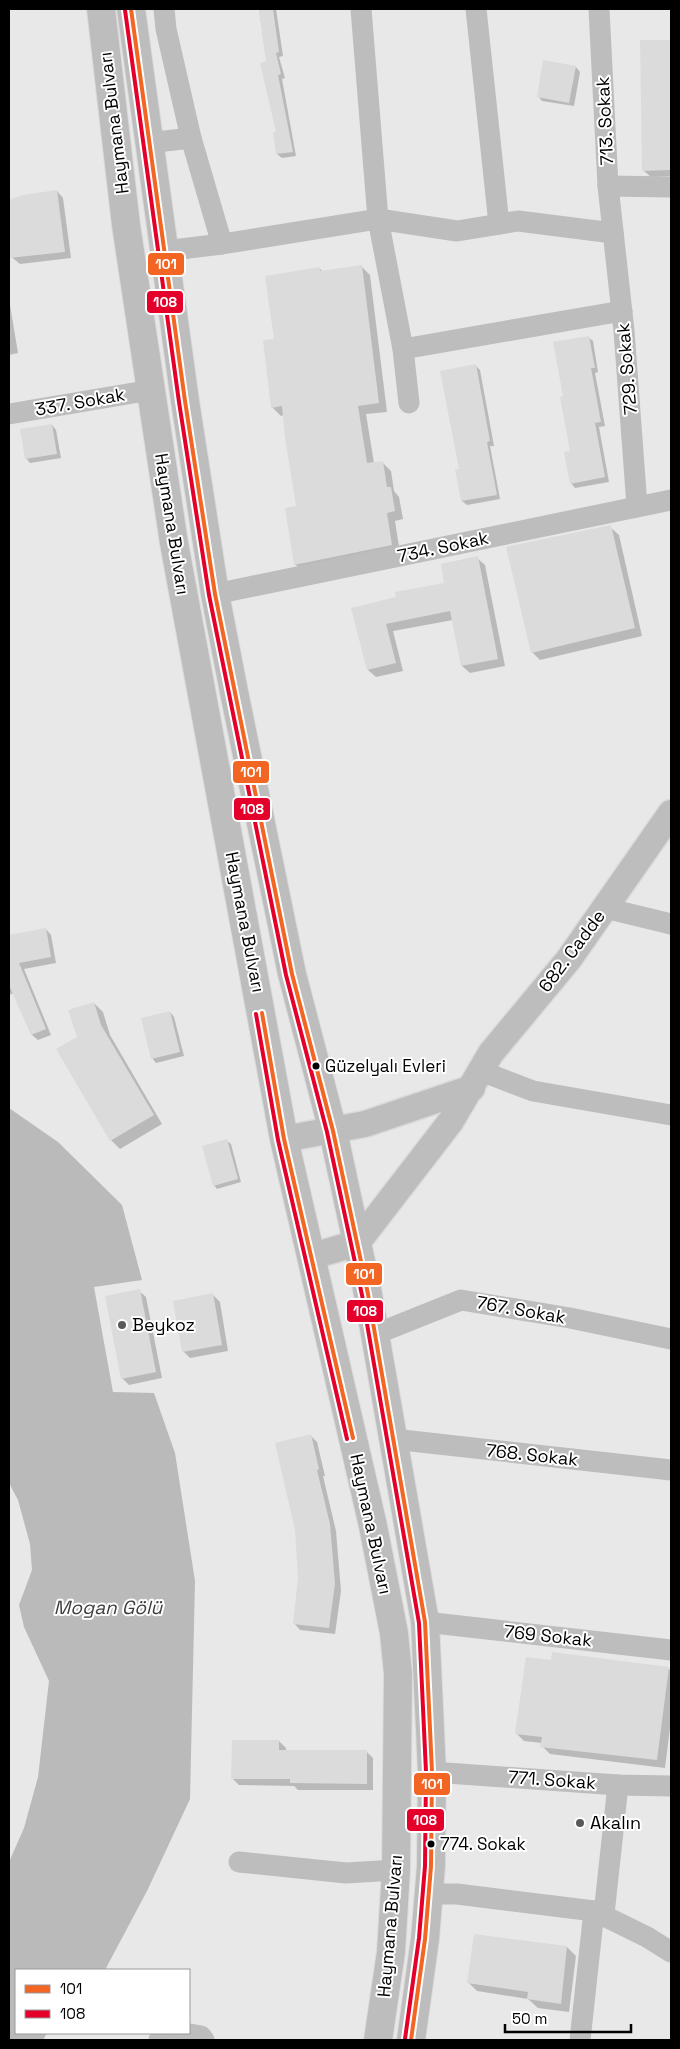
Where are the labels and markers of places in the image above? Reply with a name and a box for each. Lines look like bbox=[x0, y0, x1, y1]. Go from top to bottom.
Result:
place label: Güzelyalı Evleri bbox=[325, 1055, 446, 1077]
marker: Güzelyalı Evleri bbox=[311, 1061, 321, 1071]
place label: Beykoz bbox=[132, 1313, 195, 1336]
marker: Beykoz bbox=[116, 1319, 128, 1331]
place label: Akalın bbox=[590, 1811, 641, 1834]
marker: Akalın bbox=[574, 1817, 586, 1829]
place label: 774. Sokak bbox=[440, 1833, 526, 1855]
marker: 774. Sokak bbox=[426, 1839, 436, 1849]

